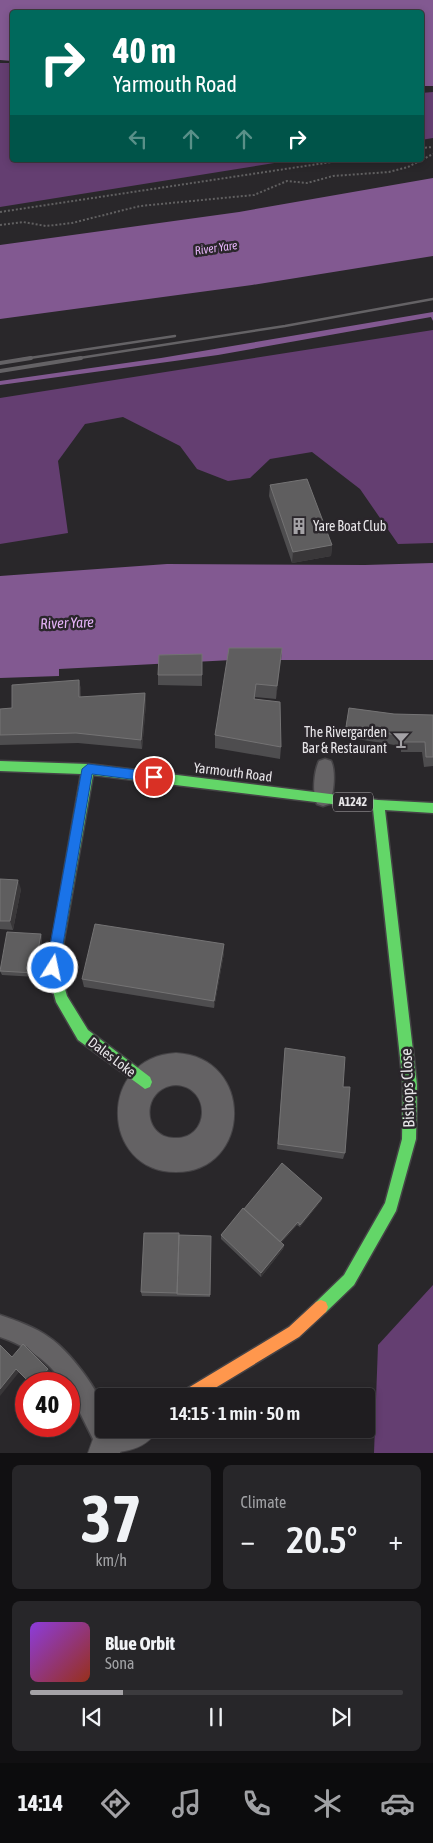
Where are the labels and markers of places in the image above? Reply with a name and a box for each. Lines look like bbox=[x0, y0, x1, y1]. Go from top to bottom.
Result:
building icon: Yare Boat Club bbox=[289, 516, 309, 536]
place label: Yare Boat Club bbox=[313, 518, 387, 534]
place label: The Rivergarden Bar & Restaurant bbox=[302, 724, 387, 756]
bar icon: The Rivergarden Bar & Restaurant bbox=[391, 730, 411, 750]
pin bbox=[133, 756, 175, 798]

